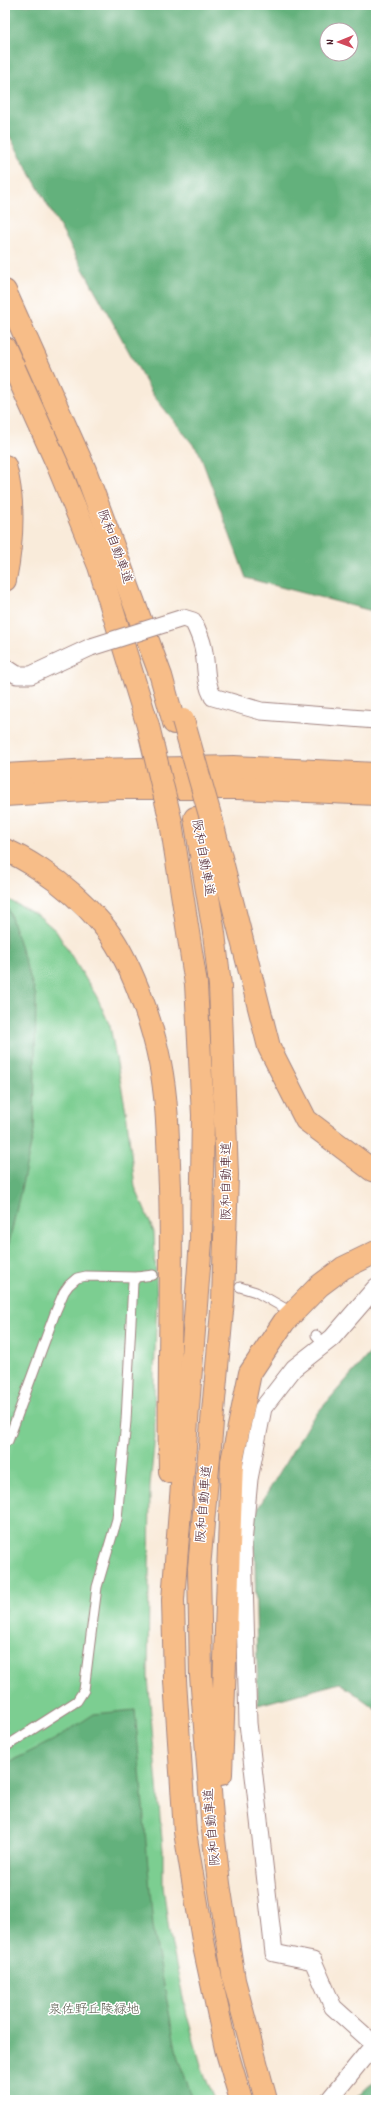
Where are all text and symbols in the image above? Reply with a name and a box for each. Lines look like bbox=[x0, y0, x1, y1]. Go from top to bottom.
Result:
north arrow bbox=[319, 22, 359, 62]
text: N bbox=[323, 39, 339, 45]
street label: 阪和自動車道 bbox=[92, 507, 136, 587]
street label: 阪和自動車道 bbox=[186, 818, 218, 898]
street label: 阪和自動車道 bbox=[218, 1142, 237, 1220]
street label: 阪和自動車道 bbox=[192, 1464, 218, 1544]
street label: 阪和自動車道 bbox=[200, 1787, 226, 1867]
park label: 泉佐野丘陵緑地 bbox=[48, 2001, 140, 2020]

